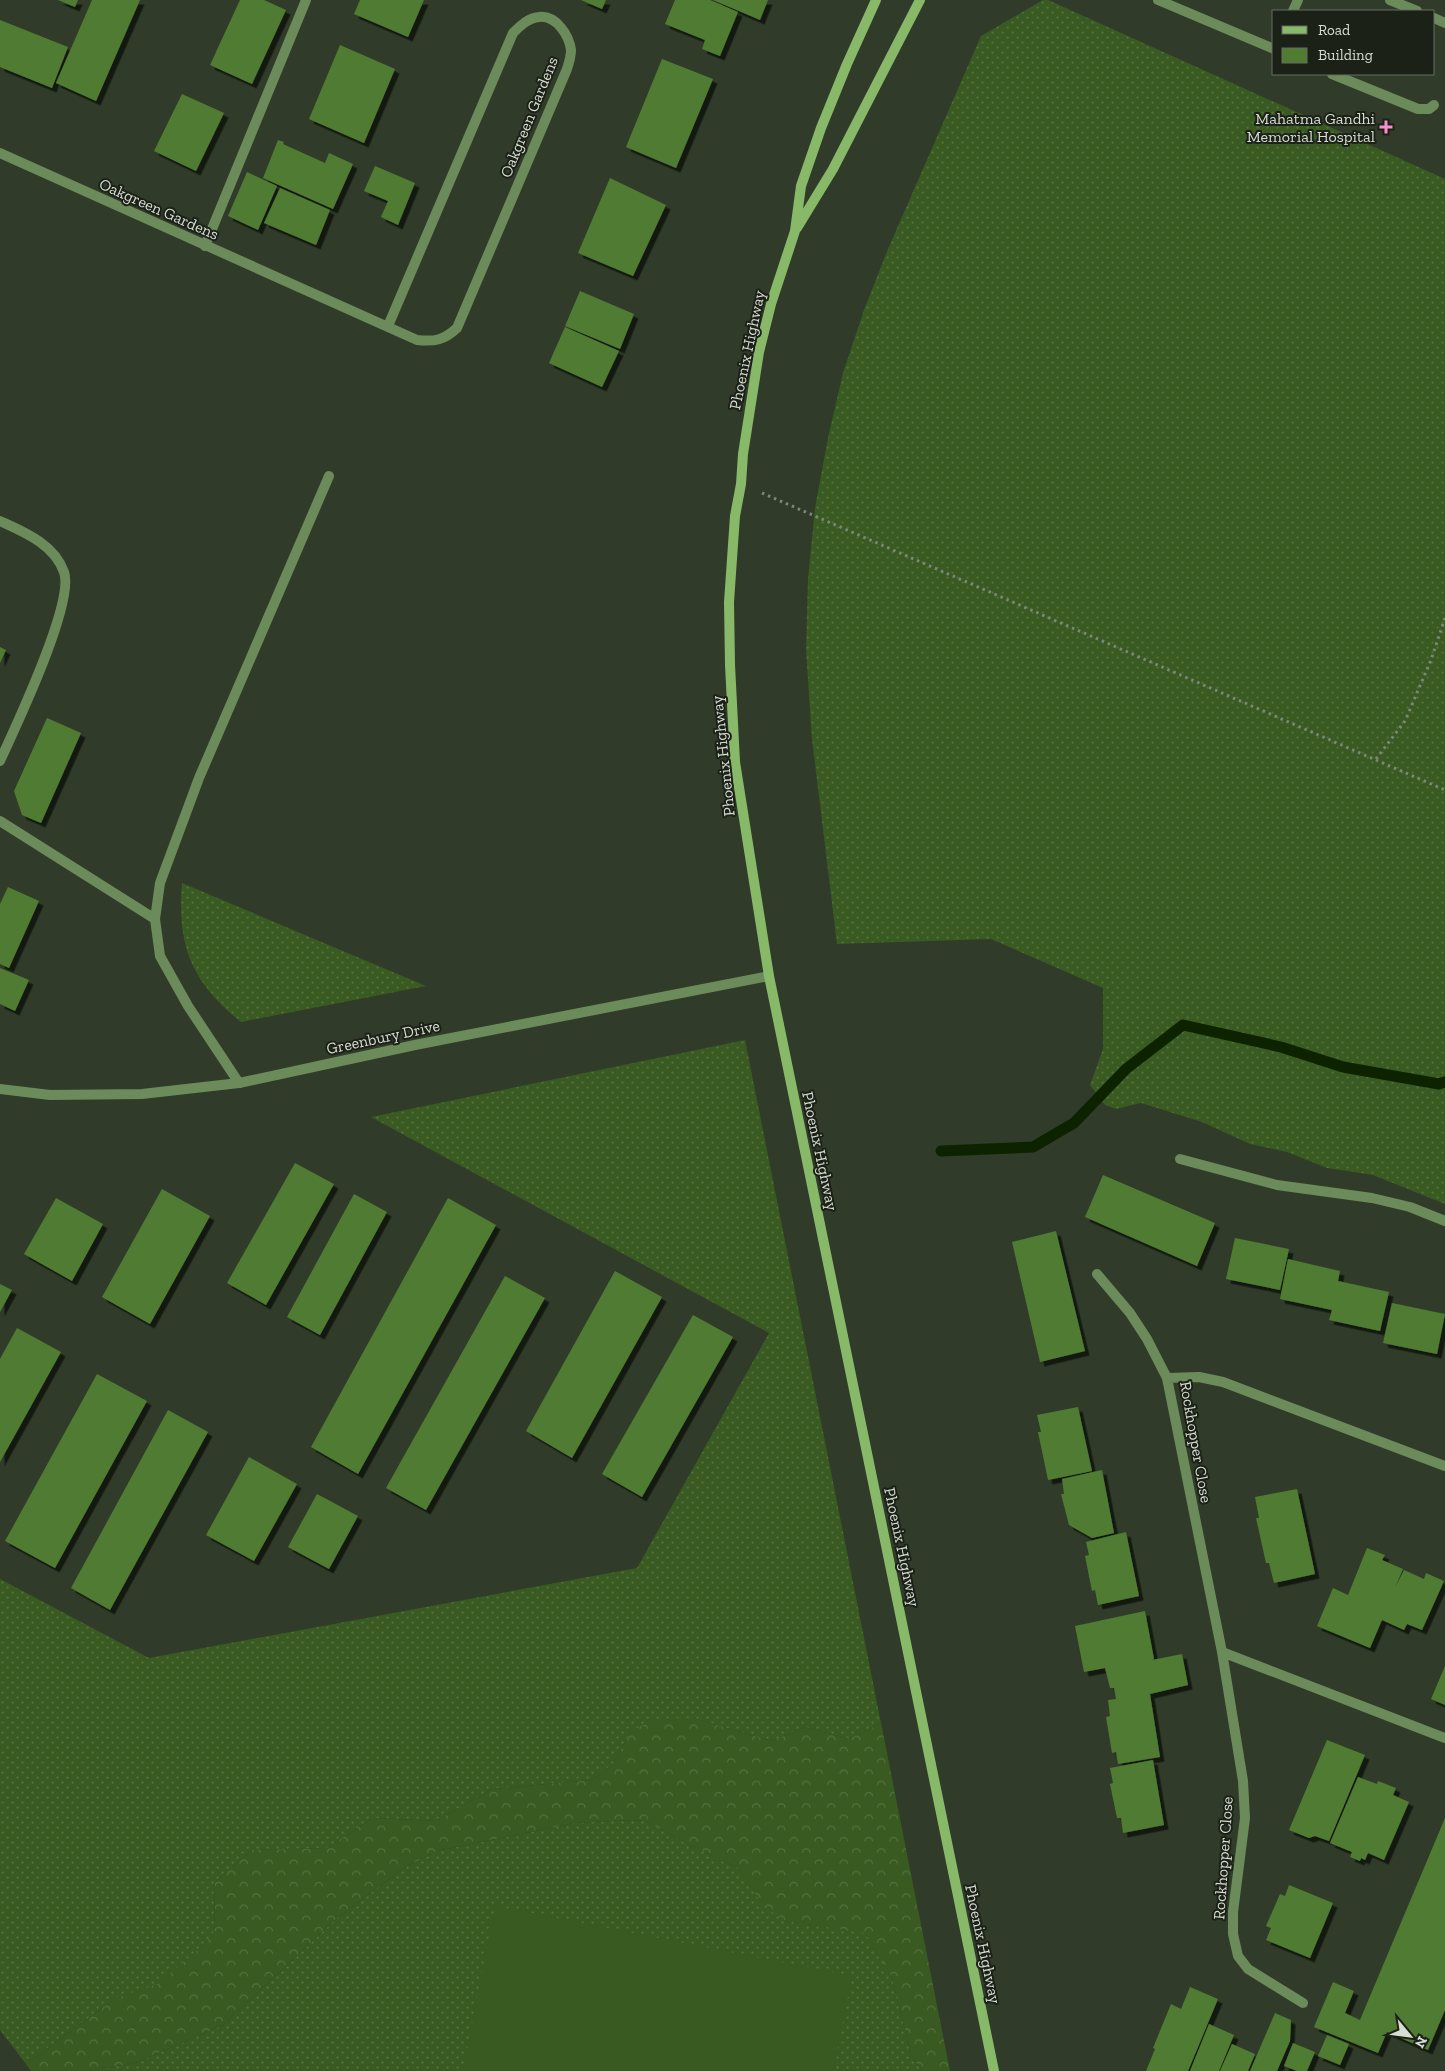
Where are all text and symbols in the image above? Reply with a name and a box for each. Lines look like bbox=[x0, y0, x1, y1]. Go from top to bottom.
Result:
legend bbox=[1272, 10, 1435, 75]
text: Road bbox=[1318, 21, 1351, 39]
text: Building bbox=[1318, 46, 1373, 64]
street label: Oakgreen Gardens bbox=[496, 54, 562, 180]
place label: Mahatma Gandhi Memorial Hospital bbox=[1247, 109, 1376, 146]
marker: Mahatma Gandhi Memorial Hospital bbox=[1379, 120, 1393, 134]
street label: Oakgreen Gardens bbox=[96, 174, 222, 244]
street label: Phoenix Highway bbox=[725, 288, 769, 411]
street label: Phoenix Highway bbox=[707, 694, 739, 817]
street label: Greenbury Drive bbox=[325, 1016, 441, 1058]
street label: Phoenix Highway bbox=[798, 1090, 842, 1213]
street label: Rockhopper Close bbox=[1176, 1380, 1216, 1504]
street label: Phoenix Highway bbox=[880, 1486, 924, 1609]
street label: Rockhopper Close bbox=[1209, 1796, 1237, 1920]
street label: Phoenix Highway bbox=[961, 1883, 1005, 2006]
north arrow bbox=[1385, 2011, 1435, 2061]
text: N bbox=[1411, 2033, 1431, 2051]

